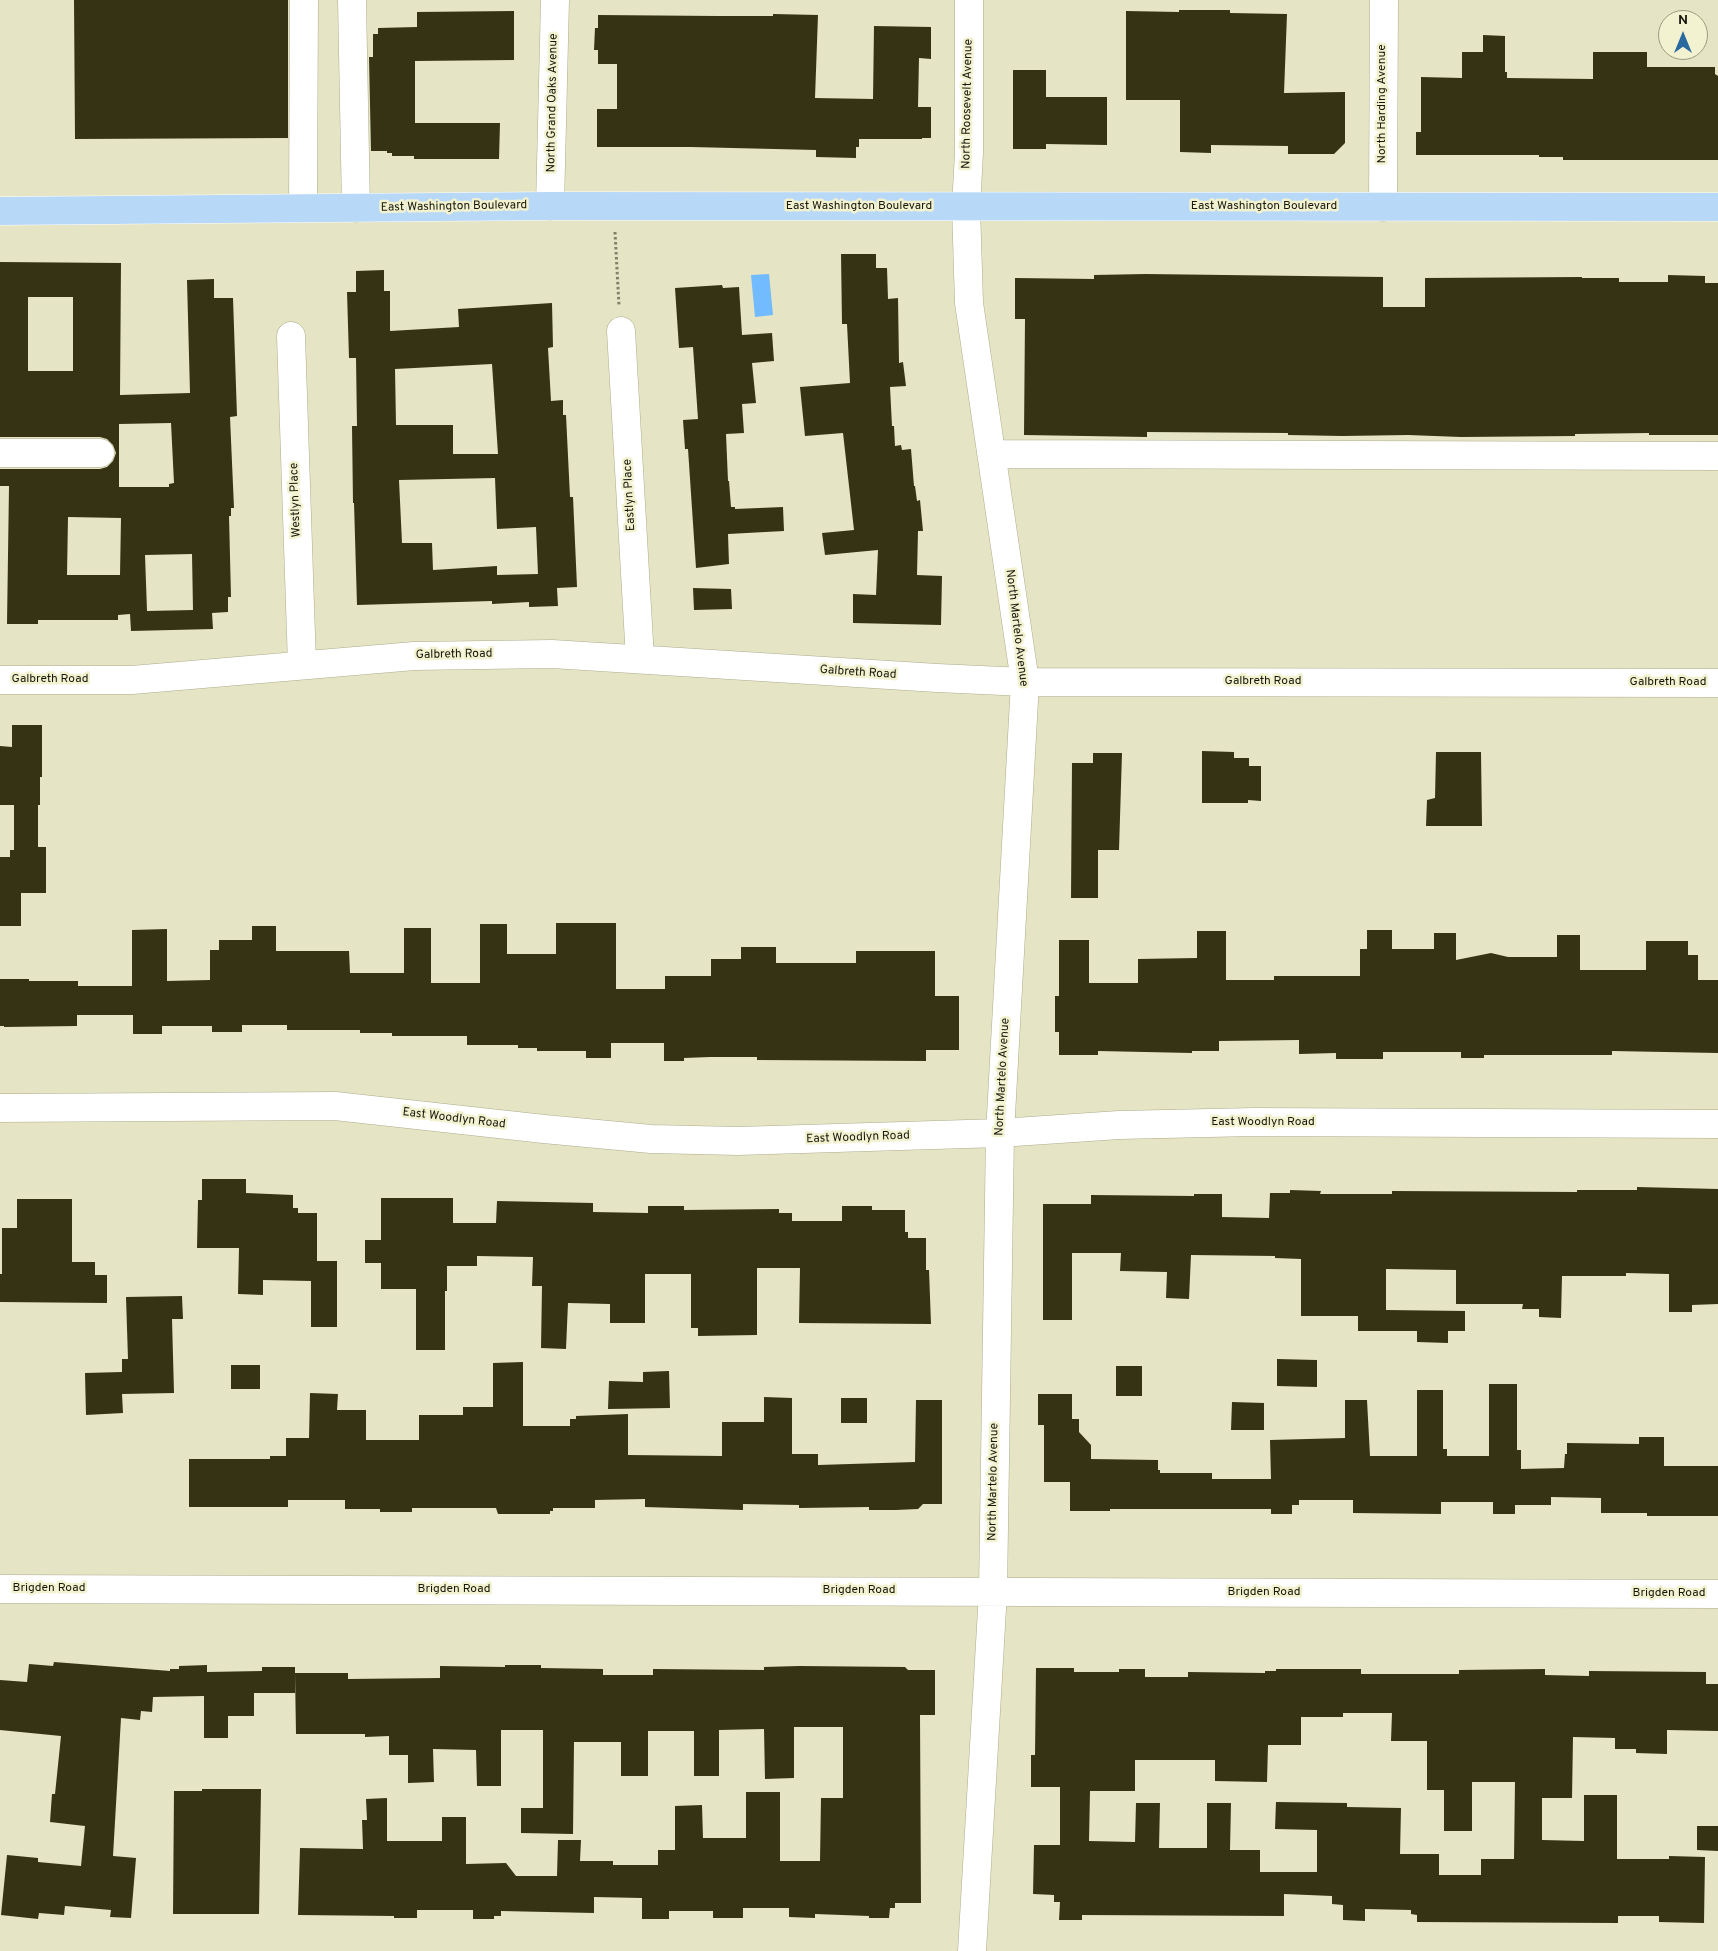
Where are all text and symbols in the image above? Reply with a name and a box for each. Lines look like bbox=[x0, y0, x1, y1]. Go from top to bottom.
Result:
north arrow bbox=[1658, 10, 1708, 60]
text: N bbox=[1678, 12, 1688, 29]
street label: North Grand Oaks Avenue bbox=[545, 33, 561, 173]
street label: North Roosevelt Avenue bbox=[960, 39, 976, 169]
street label: North Harding Avenue bbox=[1376, 44, 1390, 164]
street label: East Washington Boulevard bbox=[381, 199, 527, 215]
street label: East Washington Boulevard bbox=[786, 200, 932, 214]
street label: East Washington Boulevard bbox=[1191, 200, 1337, 214]
street label: Eastlyn Place bbox=[621, 459, 639, 531]
street label: Westlyn Place bbox=[287, 462, 305, 538]
street label: North Martelo Avenue bbox=[1002, 568, 1030, 688]
street label: Galbreth Road bbox=[416, 647, 492, 663]
street label: Galbreth Road bbox=[819, 663, 897, 683]
street label: Galbreth Road bbox=[12, 673, 88, 687]
street label: Galbreth Road bbox=[1225, 675, 1301, 689]
street label: Galbreth Road bbox=[1630, 676, 1706, 690]
street label: North Martelo Avenue bbox=[993, 1018, 1013, 1136]
street label: East Woodlyn Road bbox=[402, 1106, 506, 1132]
street label: East Woodlyn Road bbox=[1211, 1116, 1315, 1130]
street label: East Woodlyn Road bbox=[806, 1129, 910, 1147]
street label: North Martelo Avenue bbox=[986, 1423, 1002, 1541]
street label: Brigden Road bbox=[13, 1582, 85, 1596]
street label: Brigden Road bbox=[418, 1583, 490, 1597]
street label: Brigden Road bbox=[823, 1584, 895, 1598]
street label: Brigden Road bbox=[1228, 1586, 1300, 1600]
street label: Brigden Road bbox=[1633, 1587, 1705, 1601]

